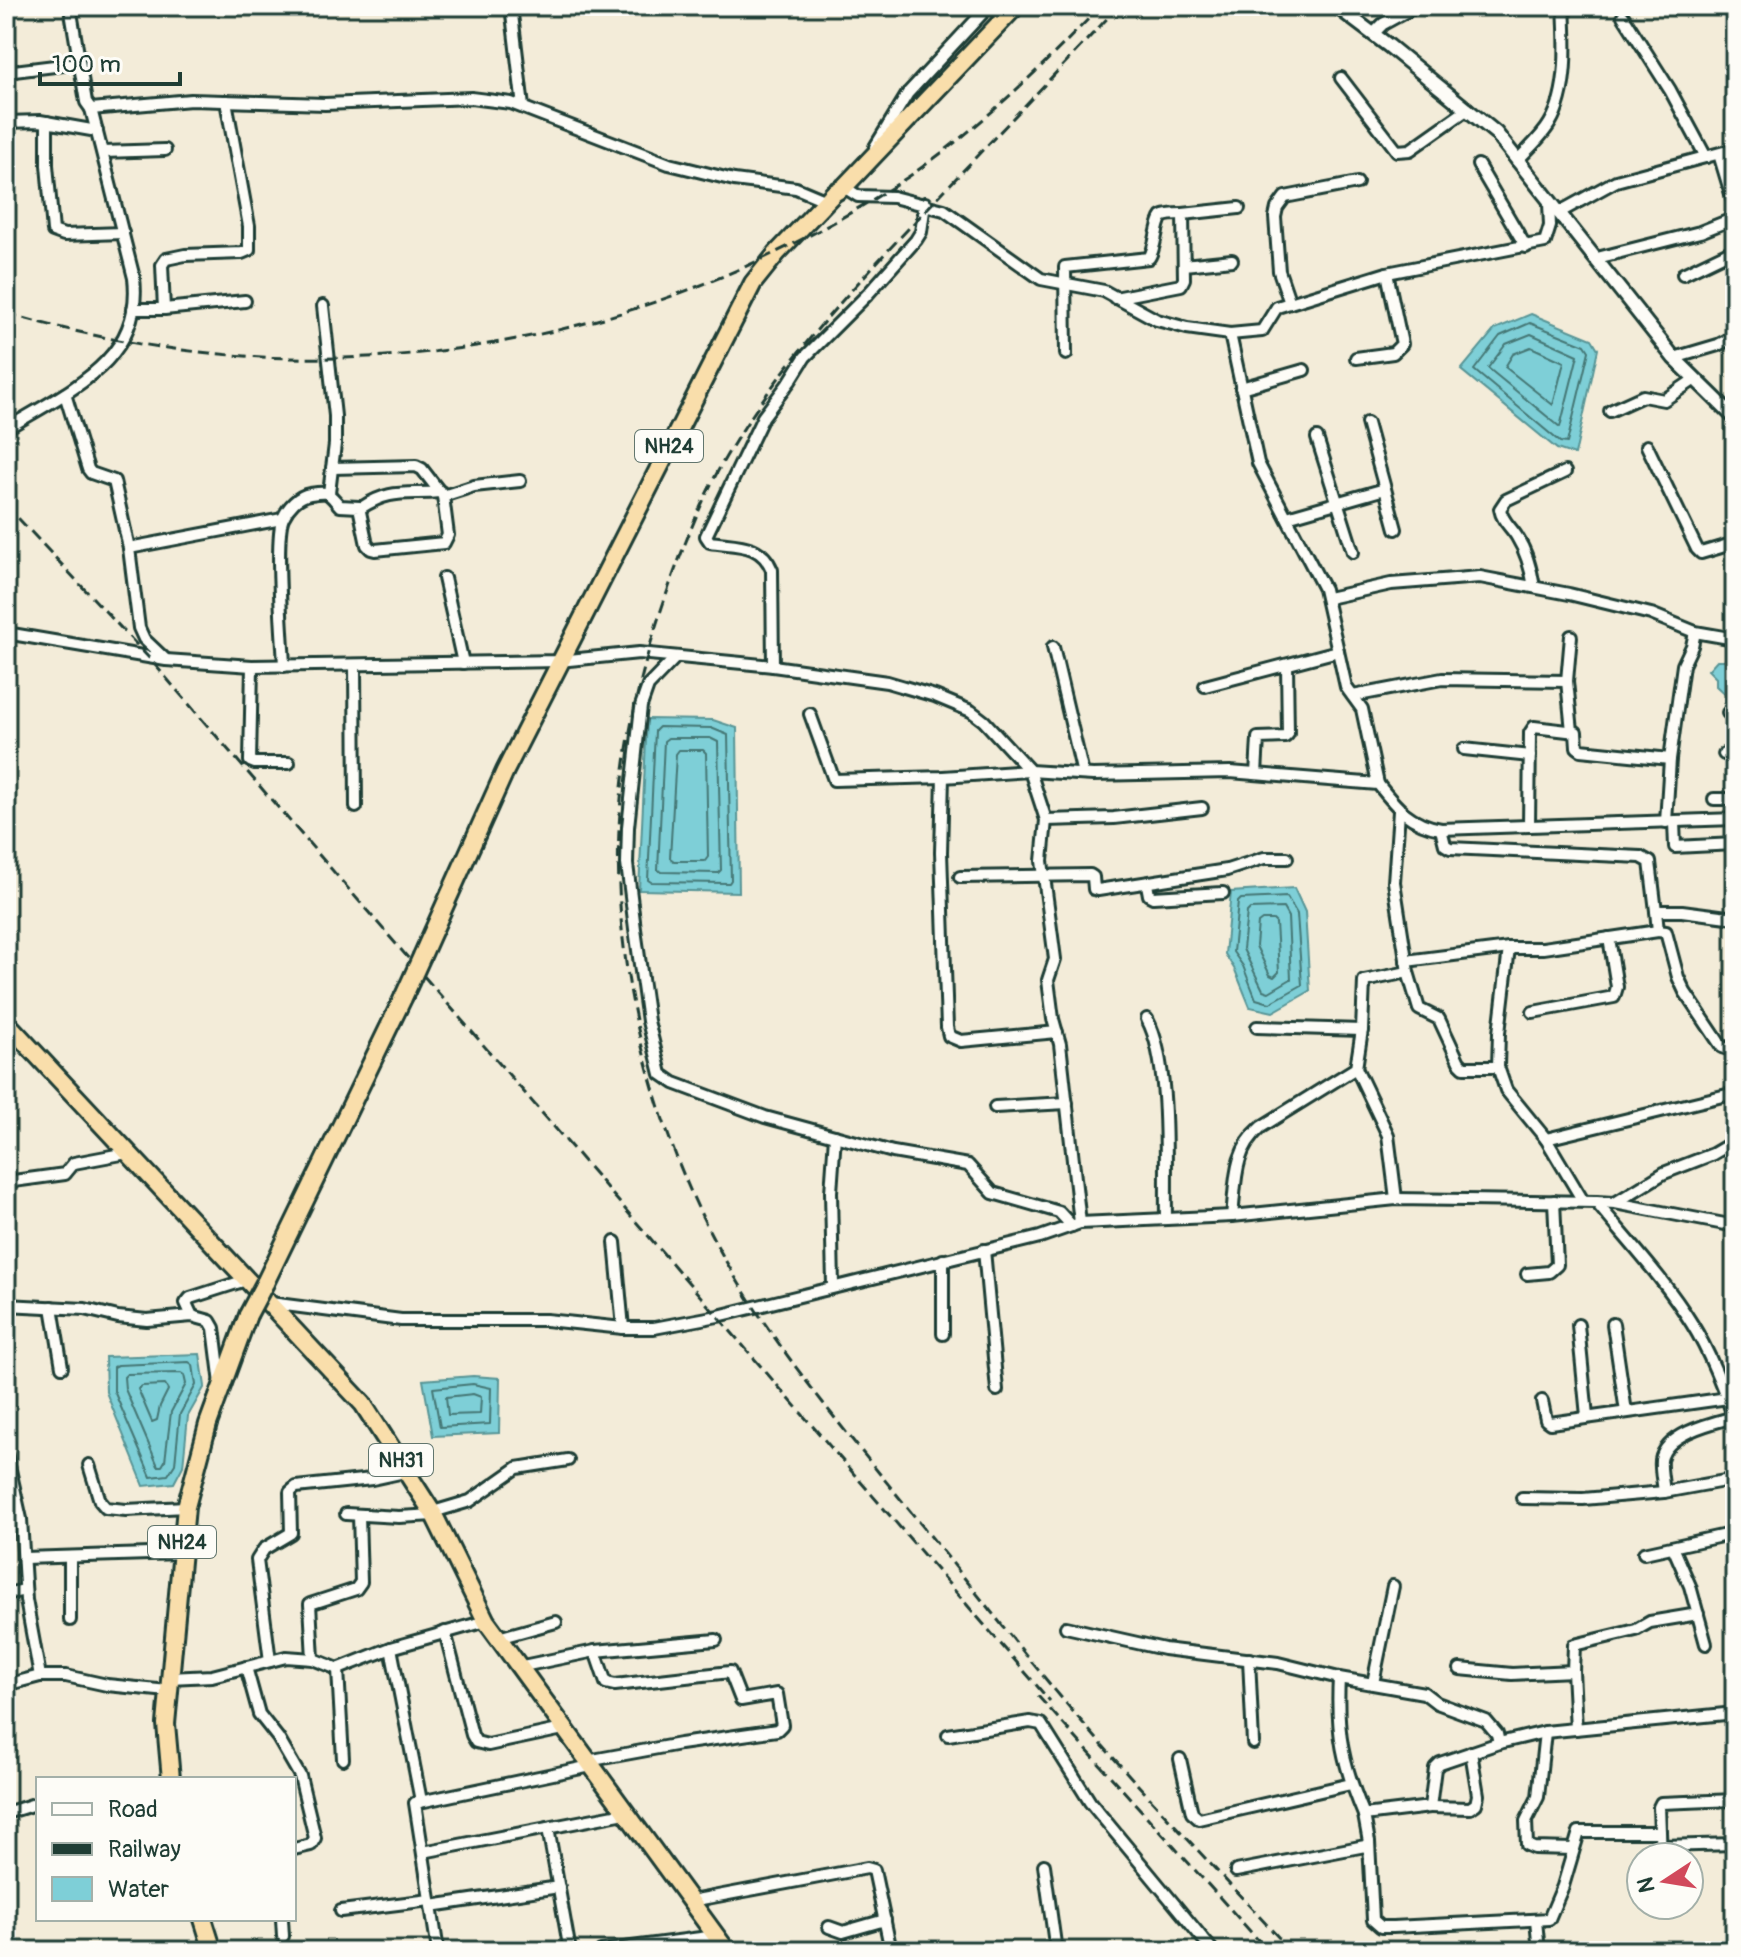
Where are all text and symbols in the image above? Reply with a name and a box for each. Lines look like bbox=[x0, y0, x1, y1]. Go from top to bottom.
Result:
scale bar bbox=[40, 36, 180, 86]
text: 100 m bbox=[52, 50, 121, 79]
road number: NH24 bbox=[635, 430, 703, 462]
road number: NH31 bbox=[369, 1444, 433, 1476]
road number: NH24 bbox=[148, 1526, 216, 1558]
legend bbox=[36, 1777, 296, 1921]
text: Road bbox=[108, 1795, 158, 1824]
text: Railway bbox=[108, 1835, 181, 1864]
north arrow bbox=[1625, 1841, 1705, 1921]
text: Water bbox=[108, 1875, 169, 1904]
text: N bbox=[1631, 1875, 1662, 1895]

